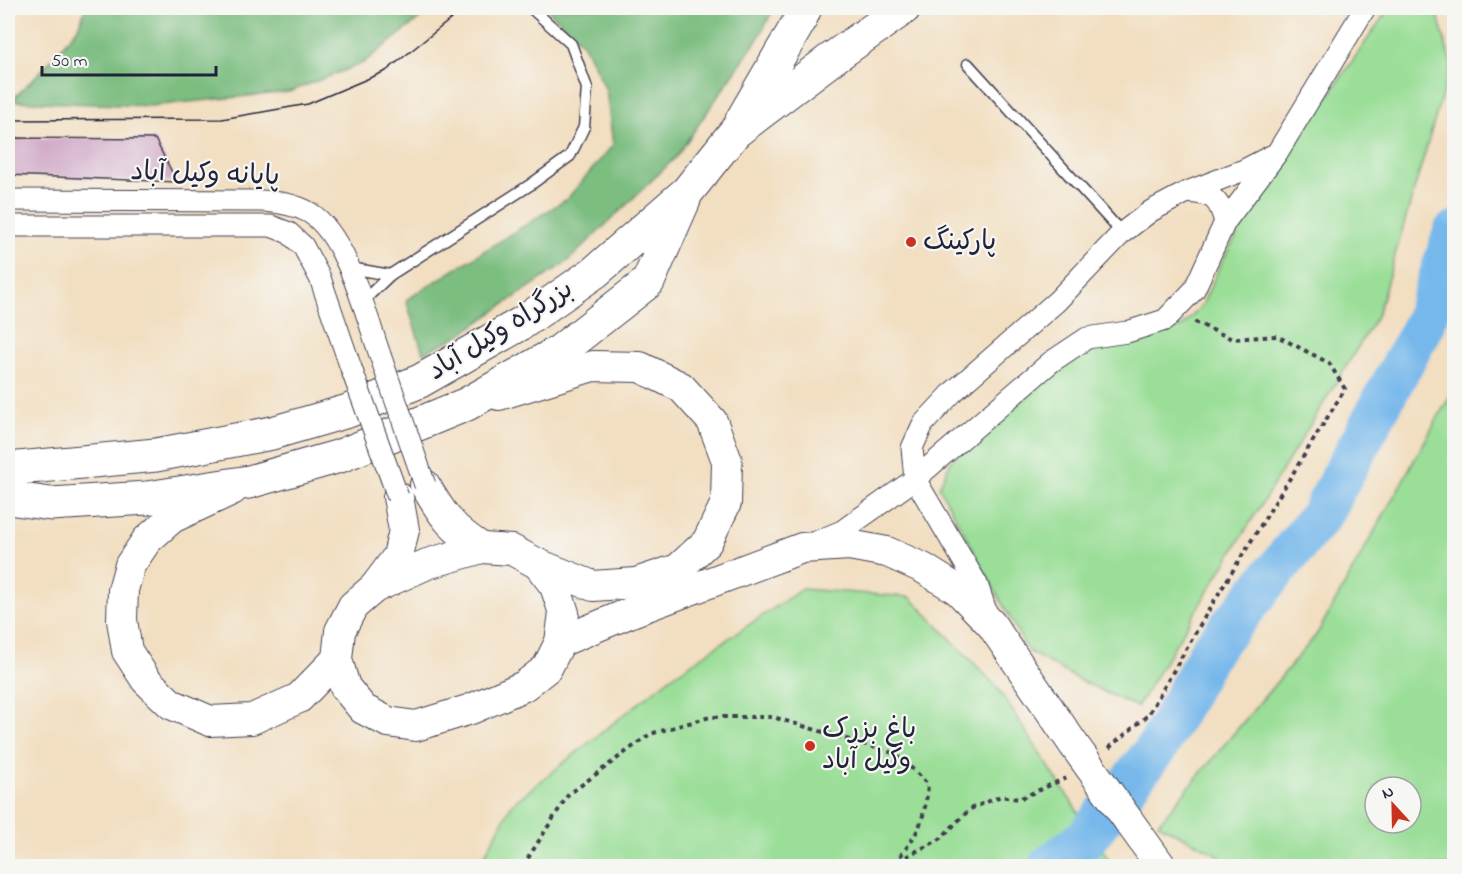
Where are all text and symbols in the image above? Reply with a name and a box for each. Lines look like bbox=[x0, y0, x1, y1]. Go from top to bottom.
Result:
scale bar bbox=[42, 39, 216, 77]
text: 50 m bbox=[51, 49, 88, 75]
street label: پایانه وکیل آباد bbox=[130, 153, 280, 197]
place label: پارکینگ bbox=[923, 223, 996, 262]
marker: پارکینگ bbox=[904, 235, 918, 249]
street label: بزرگراه وکیل آباد bbox=[421, 271, 581, 391]
place label: باغ بزرک وکیل آباد bbox=[822, 711, 916, 781]
marker: باغ بزرک وکیل آباد bbox=[803, 739, 817, 753]
north arrow bbox=[1363, 775, 1423, 835]
text: N bbox=[1379, 780, 1398, 806]

